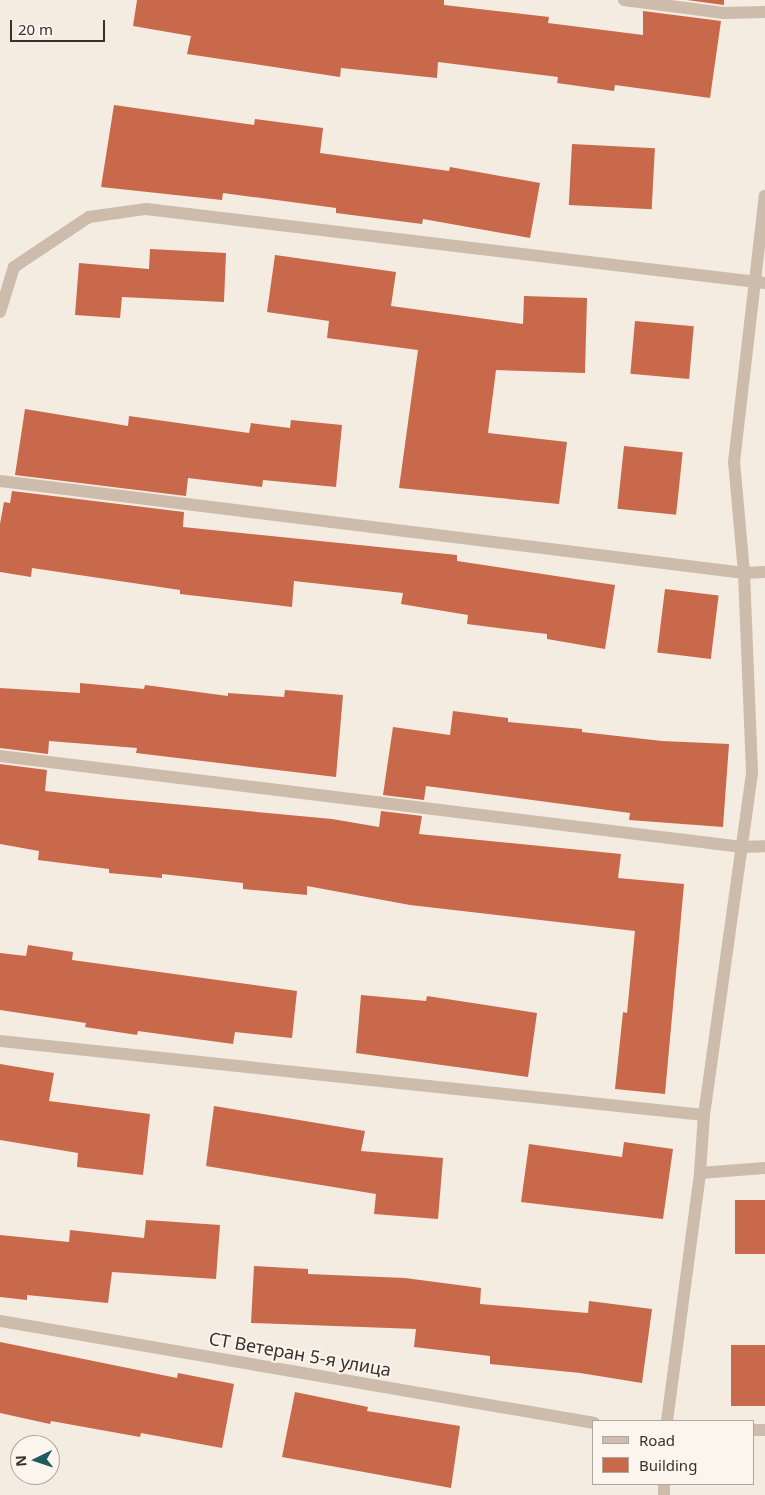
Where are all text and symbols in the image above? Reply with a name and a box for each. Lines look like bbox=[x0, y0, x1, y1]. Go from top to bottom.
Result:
scale bar bbox=[12, 10, 108, 42]
text: 20 m bbox=[18, 19, 53, 39]
street label: СТ Ветеран 5-я улица bbox=[207, 1327, 393, 1381]
legend bbox=[592, 1420, 755, 1485]
text: Road bbox=[639, 1430, 675, 1450]
north arrow bbox=[10, 1435, 60, 1485]
text: N bbox=[11, 1455, 30, 1467]
text: Building bbox=[639, 1455, 697, 1475]

